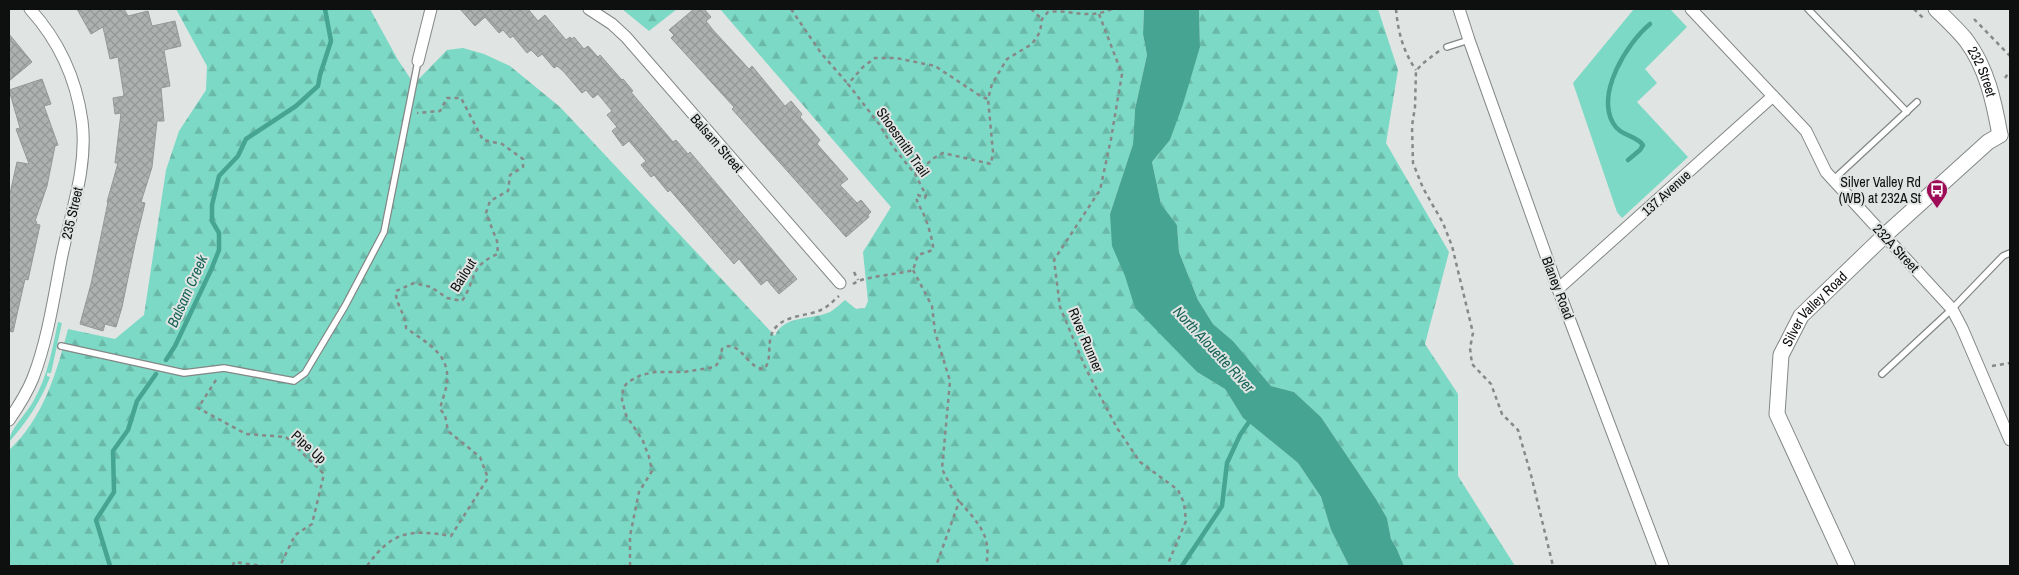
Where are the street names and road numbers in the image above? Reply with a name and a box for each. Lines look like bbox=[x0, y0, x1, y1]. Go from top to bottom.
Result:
street label: 232 Street bbox=[1964, 43, 2000, 99]
street label: Shoesmith Trail bbox=[873, 104, 933, 180]
street label: Balsam Street bbox=[687, 110, 747, 176]
street label: 137 Avenue bbox=[1638, 166, 1694, 220]
street label: 235 Street bbox=[57, 185, 87, 241]
street label: 232A Street bbox=[1869, 220, 1923, 276]
street label: Blaney Road bbox=[1538, 254, 1578, 322]
street label: Bailout bbox=[446, 255, 480, 295]
street label: Silver Valley Road bbox=[1778, 267, 1851, 350]
street label: River Runner bbox=[1064, 305, 1108, 375]
street label: Pipe Up bbox=[288, 426, 330, 468]

